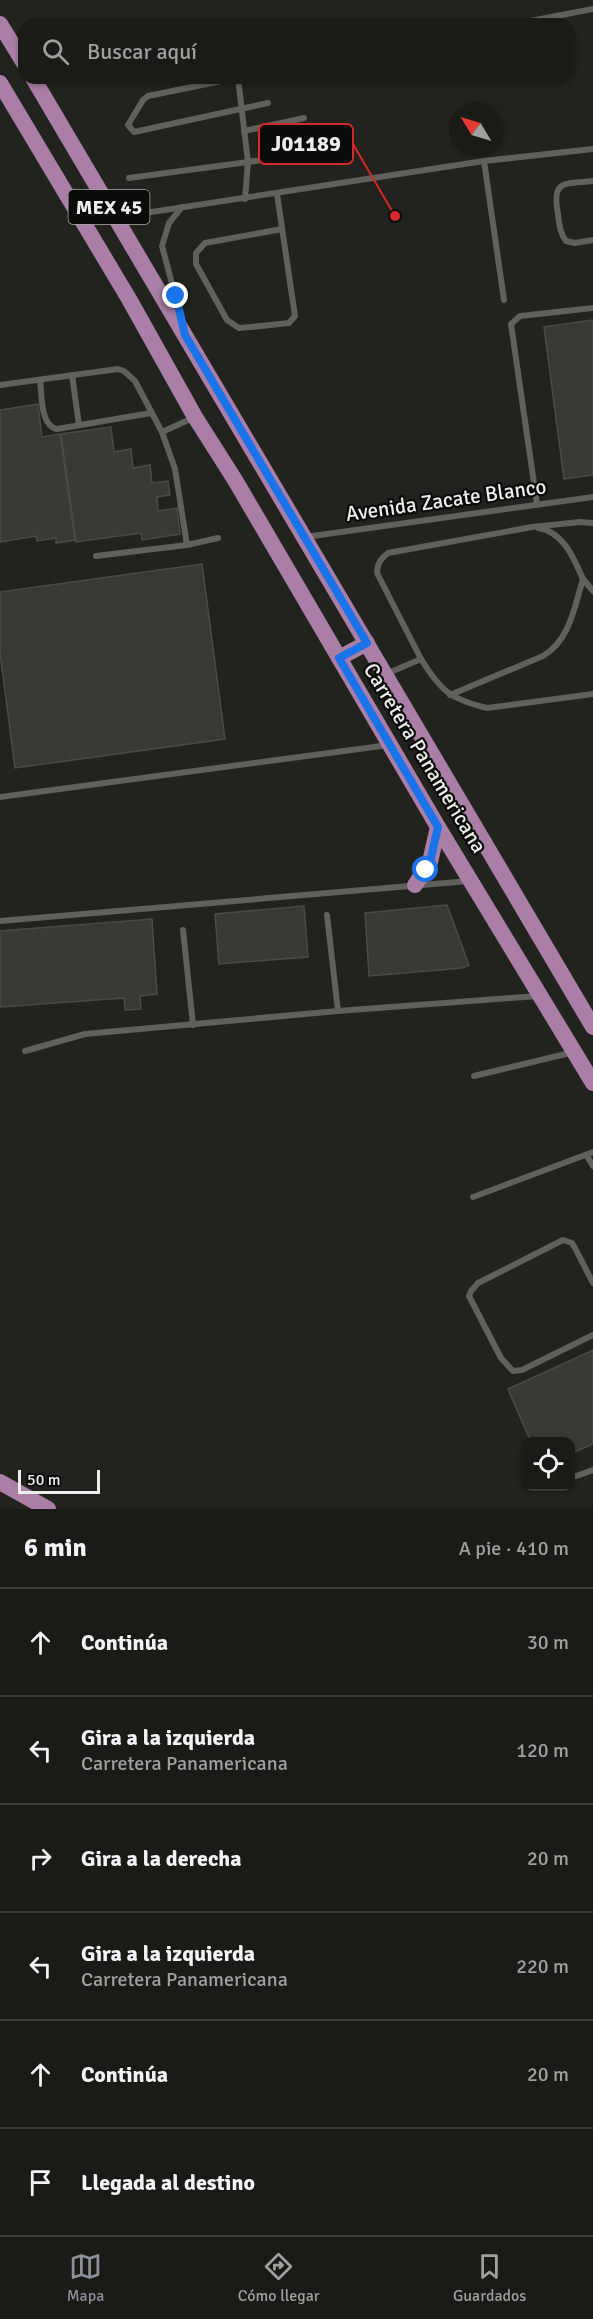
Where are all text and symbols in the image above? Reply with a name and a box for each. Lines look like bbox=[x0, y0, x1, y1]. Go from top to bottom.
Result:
search box bbox=[18, 18, 575, 84]
icon: search bbox=[39, 35, 72, 68]
text: Buscar aquí bbox=[87, 38, 197, 65]
north arrow bbox=[449, 102, 503, 156]
callout: J01189 bbox=[259, 124, 353, 164]
text: J01189 bbox=[271, 130, 341, 157]
road number: MEX 45 bbox=[68, 190, 150, 224]
route end bbox=[162, 282, 188, 308]
street label: Avenida Zacate Blanco bbox=[344, 473, 548, 527]
street label: Carretera Panamericana bbox=[358, 658, 492, 858]
route start bbox=[412, 856, 438, 882]
map controls bbox=[521, 1437, 575, 1491]
button: locate bbox=[521, 1437, 575, 1491]
scale bar bbox=[18, 1467, 100, 1494]
text: 50 m bbox=[27, 1470, 61, 1490]
text: 6 min bbox=[24, 1532, 87, 1564]
text: A pie · 410 m bbox=[459, 1536, 569, 1561]
icon: ahead bbox=[24, 1626, 57, 1659]
text: Continúa bbox=[81, 1629, 168, 1656]
text: 30 m bbox=[527, 1630, 569, 1655]
text: Gira a la izquierda bbox=[81, 1724, 255, 1751]
icon: left bbox=[24, 1734, 57, 1767]
text: 120 m bbox=[516, 1738, 569, 1763]
text: Carretera Panamericana bbox=[81, 1751, 288, 1776]
icon: right bbox=[24, 1842, 57, 1875]
text: Gira a la derecha bbox=[81, 1845, 242, 1872]
text: 20 m bbox=[527, 1846, 569, 1871]
text: Gira a la izquierda bbox=[81, 1940, 255, 1967]
icon: left bbox=[24, 1950, 57, 1983]
text: 220 m bbox=[516, 1954, 569, 1979]
text: Carretera Panamericana bbox=[81, 1967, 288, 1992]
icon: ahead bbox=[24, 2058, 57, 2091]
text: Continúa bbox=[81, 2061, 168, 2088]
text: 20 m bbox=[527, 2062, 569, 2087]
icon: arrive bbox=[24, 2166, 57, 2199]
text: Llegada al destino bbox=[81, 2169, 255, 2196]
tab: Mapa bbox=[67, 2250, 104, 2306]
tab: Cómo llegar bbox=[238, 2250, 320, 2306]
tab: Guardados bbox=[453, 2250, 526, 2306]

